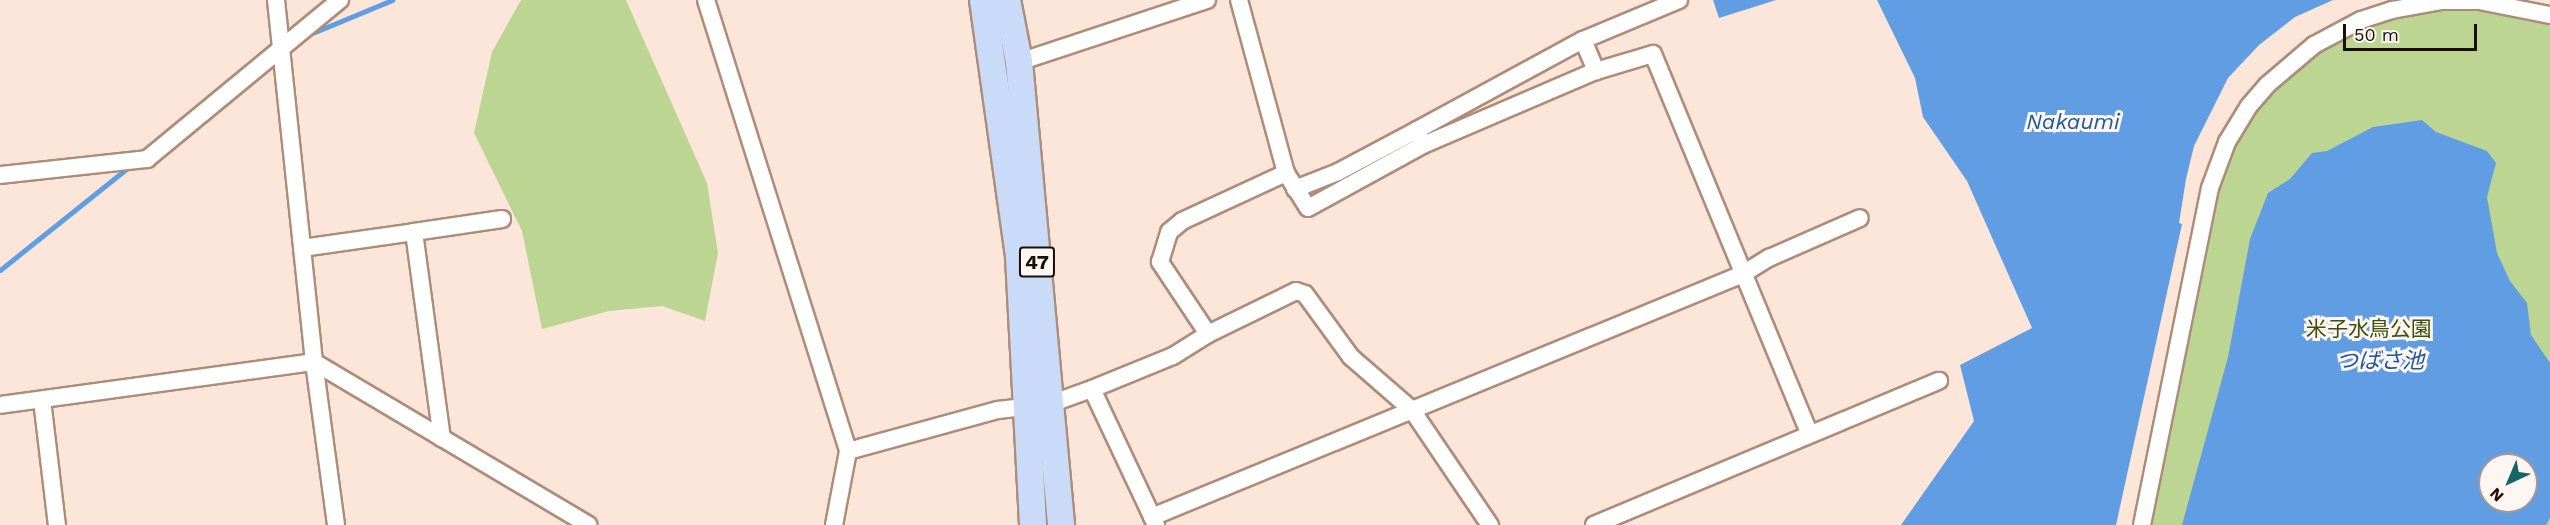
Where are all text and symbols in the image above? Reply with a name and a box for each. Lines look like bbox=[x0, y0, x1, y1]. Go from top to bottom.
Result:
scale bar bbox=[2346, 12, 2480, 50]
text: 50 m bbox=[2354, 24, 2399, 45]
water label: Nakaumi bbox=[2026, 109, 2120, 135]
road number: 47 bbox=[1018, 245, 1056, 279]
park label: 米子水鳥公園 bbox=[2306, 316, 2432, 342]
water label: つばさ池 bbox=[2336, 348, 2424, 374]
north arrow bbox=[2478, 453, 2538, 513]
text: N bbox=[2486, 484, 2507, 506]

